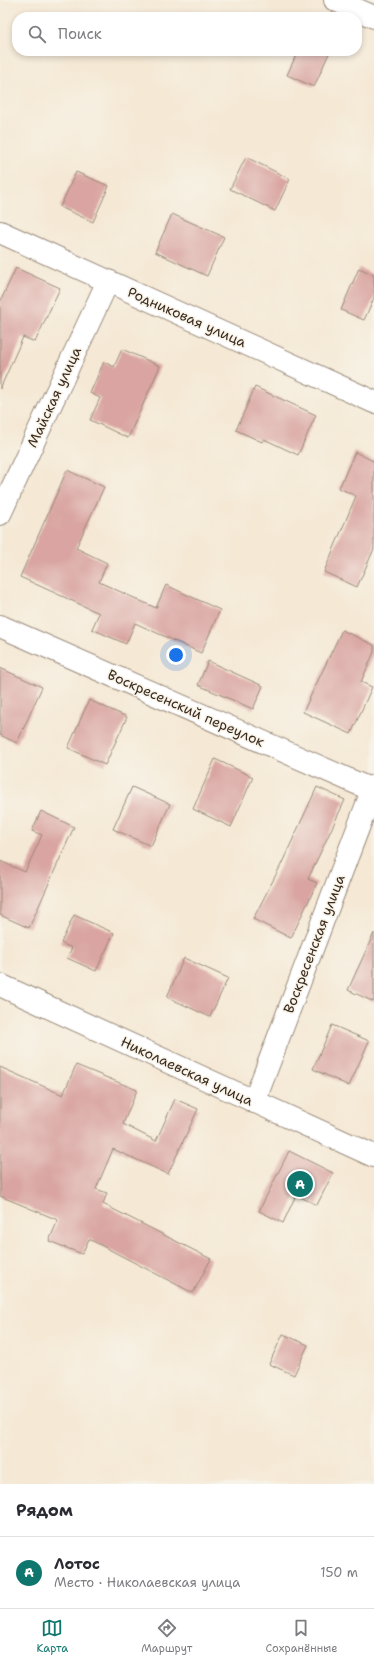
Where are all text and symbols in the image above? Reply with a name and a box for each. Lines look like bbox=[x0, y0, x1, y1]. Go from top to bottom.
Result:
search box bbox=[12, 12, 362, 56]
icon: search bbox=[26, 23, 48, 45]
text: Поиск bbox=[58, 24, 102, 44]
street label: Родниковая улица bbox=[125, 283, 249, 351]
street label: Майская улица bbox=[23, 344, 85, 450]
your location bbox=[166, 645, 186, 665]
street label: Воскресенский переулок bbox=[105, 665, 268, 751]
street label: Воскресенская улица bbox=[279, 872, 349, 1016]
street label: Николаевская улица bbox=[118, 1032, 256, 1110]
pin: A bbox=[287, 1169, 313, 1199]
text: Рядом bbox=[16, 1499, 73, 1521]
text: Лотос bbox=[54, 1554, 100, 1574]
text: A bbox=[24, 1564, 34, 1581]
text: 150 m bbox=[320, 1564, 358, 1581]
text: Место · Николаевская улица bbox=[54, 1574, 240, 1591]
tab: Карта bbox=[37, 1617, 68, 1656]
tab: Маршрут bbox=[141, 1617, 192, 1656]
tab: Сохранённые bbox=[266, 1617, 337, 1656]

